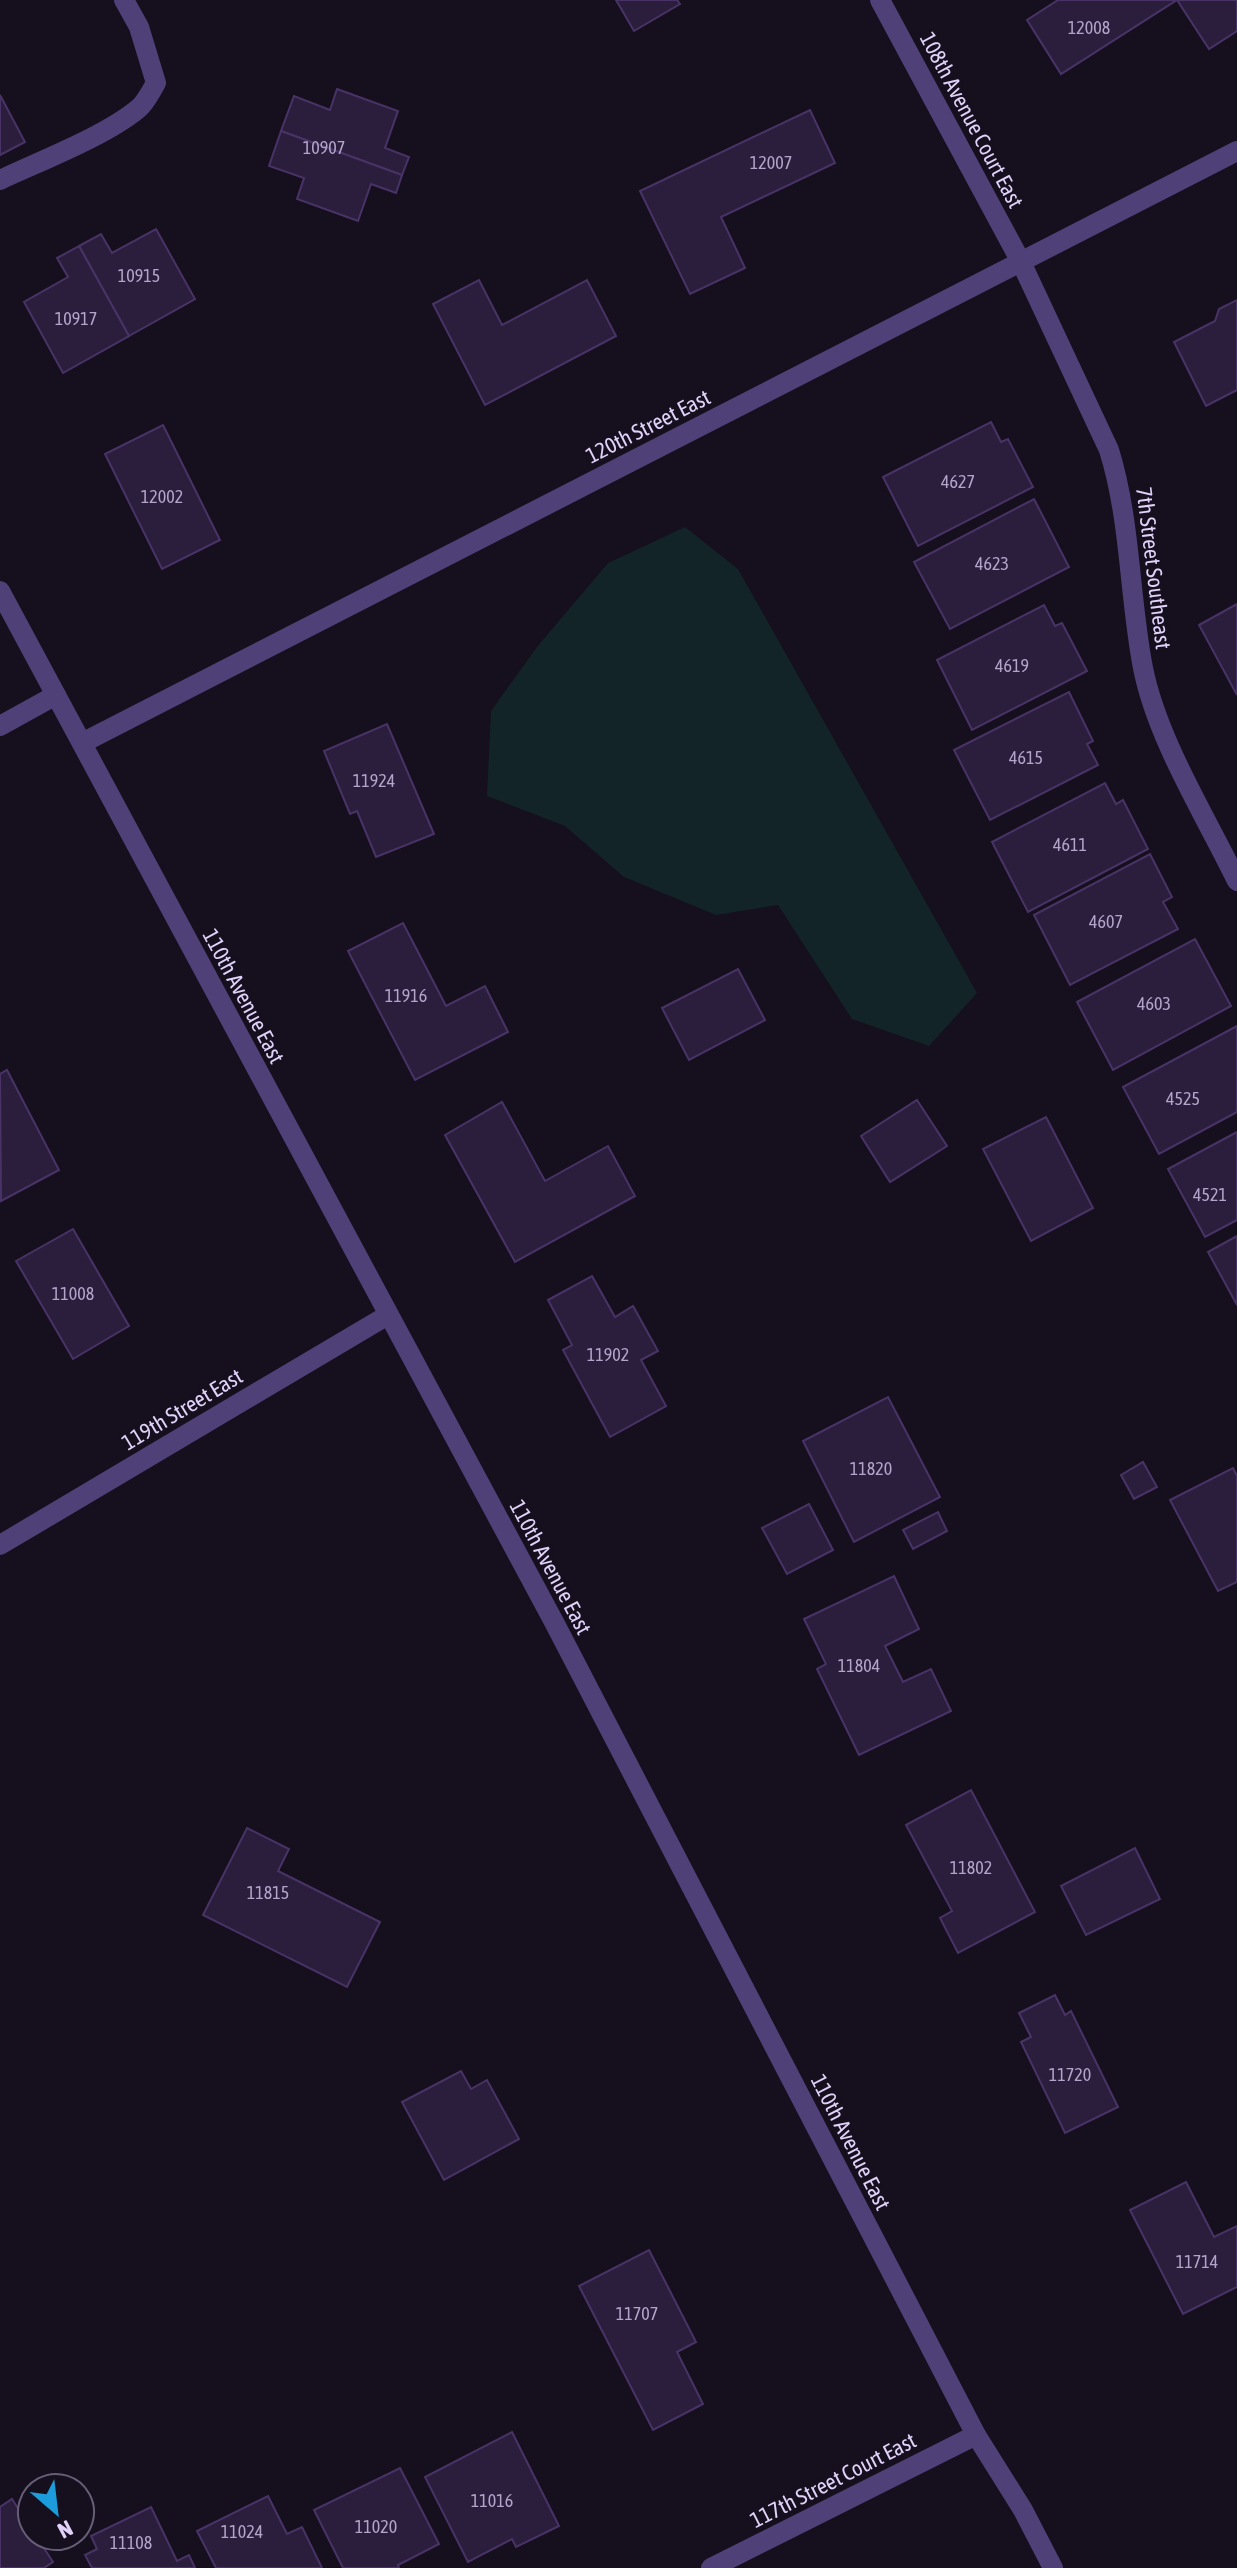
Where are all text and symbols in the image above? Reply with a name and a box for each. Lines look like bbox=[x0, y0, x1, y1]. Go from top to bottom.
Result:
house number: 12008 bbox=[1068, 17, 1110, 38]
street label: 108th Avenue Court East bbox=[915, 28, 1029, 212]
house number: 10907 bbox=[303, 137, 345, 158]
house number: 12007 bbox=[750, 152, 792, 173]
house number: 10915 bbox=[118, 265, 160, 286]
house number: 10917 bbox=[55, 308, 97, 329]
street label: 120th Street East bbox=[581, 384, 715, 468]
house number: 4627 bbox=[941, 471, 975, 492]
street label: 7th Street Southeast bbox=[1131, 485, 1177, 651]
house number: 12002 bbox=[141, 486, 183, 507]
house number: 4623 bbox=[975, 553, 1009, 574]
house number: 4619 bbox=[995, 655, 1029, 676]
house number: 4615 bbox=[1009, 747, 1043, 768]
house number: 11924 bbox=[353, 770, 395, 791]
house number: 4611 bbox=[1053, 834, 1087, 855]
house number: 4607 bbox=[1089, 911, 1123, 932]
street label: 110th Avenue East bbox=[198, 924, 290, 1068]
house number: 11916 bbox=[385, 985, 427, 1006]
house number: 4603 bbox=[1137, 993, 1171, 1014]
house number: 4525 bbox=[1166, 1088, 1200, 1109]
house number: 4521 bbox=[1193, 1184, 1227, 1205]
house number: 11008 bbox=[52, 1283, 94, 1304]
house number: 11902 bbox=[587, 1344, 629, 1365]
street label: 119th Street East bbox=[117, 1363, 247, 1455]
house number: 11820 bbox=[850, 1458, 892, 1479]
street label: 110th Avenue East bbox=[505, 1495, 597, 1639]
house number: 11804 bbox=[838, 1655, 880, 1676]
house number: 11802 bbox=[950, 1857, 992, 1878]
house number: 11815 bbox=[247, 1882, 289, 1903]
house number: 11720 bbox=[1049, 2064, 1091, 2085]
street label: 110th Avenue East bbox=[806, 2070, 896, 2214]
house number: 11714 bbox=[1176, 2251, 1218, 2272]
house number: 11707 bbox=[616, 2303, 658, 2324]
street label: 117th Street Court East bbox=[746, 2427, 920, 2533]
north arrow bbox=[16, 2472, 96, 2552]
house number: 11016 bbox=[471, 2490, 513, 2511]
text: N bbox=[54, 2515, 77, 2544]
house number: 11020 bbox=[355, 2516, 397, 2537]
house number: 11024 bbox=[221, 2521, 263, 2542]
house number: 11108 bbox=[110, 2532, 152, 2553]

